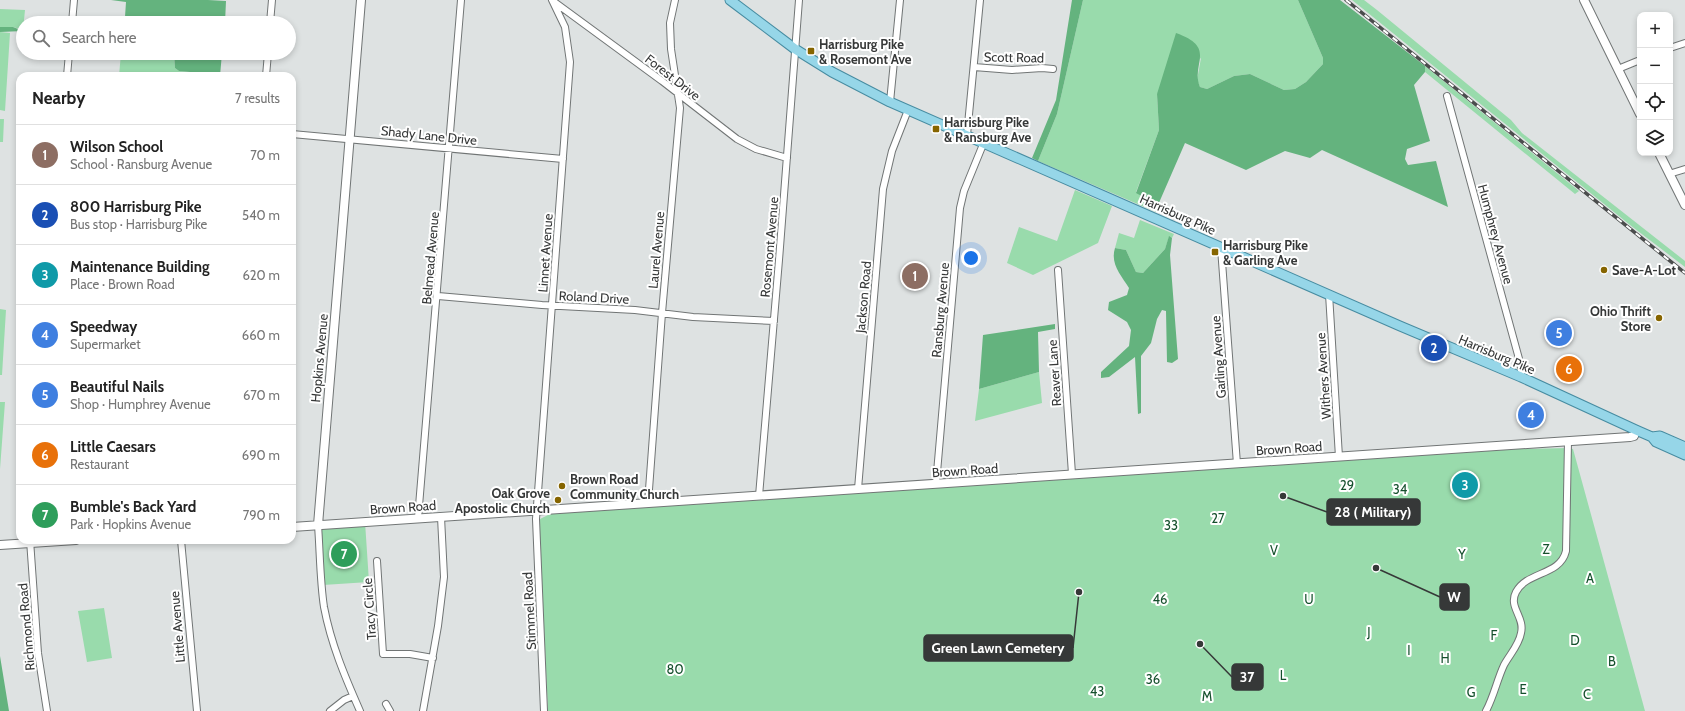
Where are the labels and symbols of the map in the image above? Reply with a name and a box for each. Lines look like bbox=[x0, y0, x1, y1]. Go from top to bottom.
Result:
place label: Harrisburg Pike & Rosemont Ave bbox=[819, 36, 912, 67]
marker: Harrisburg Pike & Rosemont Ave bbox=[806, 46, 816, 56]
street label: Scott Road bbox=[984, 48, 1044, 66]
street label: Forest Drive bbox=[642, 50, 704, 104]
place label: Harrisburg Pike & Ransburg Ave bbox=[944, 114, 1032, 145]
street label: Shady Lane Drive bbox=[380, 122, 478, 148]
marker: Harrisburg Pike & Ransburg Ave bbox=[931, 124, 941, 134]
street label: Humphrey Avenue bbox=[1475, 182, 1517, 286]
street label: Harrisburg Pike bbox=[1138, 190, 1219, 238]
street label: Rosemont Avenue bbox=[757, 196, 781, 298]
street label: Laurel Avenue bbox=[645, 210, 667, 289]
street label: Belmead Avenue bbox=[418, 211, 442, 305]
street label: Linnet Avenue bbox=[534, 213, 556, 293]
place label: Harrisburg Pike & Garling Ave bbox=[1223, 237, 1308, 268]
marker: Harrisburg Pike & Garling Ave bbox=[1210, 247, 1220, 257]
your location bbox=[961, 248, 981, 268]
street label: Jackson Road bbox=[852, 260, 874, 335]
pin: 1 bbox=[902, 261, 928, 291]
street label: Ransburg Avenue bbox=[928, 261, 952, 358]
place label: Save-A-Lot bbox=[1612, 262, 1677, 278]
marker: Save-A-Lot bbox=[1599, 265, 1609, 275]
street label: Roland Drive bbox=[558, 287, 630, 307]
place label: Ohio Thrift Store bbox=[1590, 303, 1652, 334]
street label: Hopkins Avenue bbox=[307, 313, 331, 403]
marker: Ohio Thrift Store bbox=[1654, 313, 1664, 323]
street label: Garling Avenue bbox=[1207, 315, 1229, 399]
pin: 5 bbox=[1546, 318, 1572, 348]
street label: Harrisburg Pike bbox=[1456, 331, 1538, 377]
street label: Withers Avenue bbox=[1312, 332, 1334, 420]
pin: 2 bbox=[1421, 333, 1447, 363]
street label: Reaver Lane bbox=[1044, 339, 1064, 407]
pin: 6 bbox=[1556, 354, 1582, 384]
pin: 4 bbox=[1518, 400, 1544, 430]
street label: Brown Road bbox=[1255, 438, 1323, 458]
street label: Brown Road bbox=[931, 460, 999, 480]
pin: 3 bbox=[1452, 470, 1478, 500]
place label: Brown Road Community Church bbox=[570, 471, 679, 502]
park label: 29 bbox=[1340, 477, 1354, 493]
marker: Brown Road Community Church bbox=[557, 481, 567, 491]
park label: 34 bbox=[1393, 481, 1408, 497]
place label: Oak Grove Apostolic Church bbox=[455, 485, 550, 516]
marker: Oak Grove Apostolic Church bbox=[553, 495, 563, 505]
street label: Brown Road bbox=[369, 497, 437, 517]
callout: 28 ( Military) bbox=[1327, 499, 1420, 525]
text: 28 ( Military) bbox=[1335, 503, 1411, 521]
park label: 27 bbox=[1211, 510, 1225, 526]
park label: 33 bbox=[1164, 517, 1178, 533]
pin: 7 bbox=[331, 539, 357, 569]
park label: Z bbox=[1542, 541, 1550, 557]
park label: V bbox=[1270, 542, 1278, 558]
park label: Y bbox=[1457, 546, 1466, 562]
park label: A bbox=[1586, 570, 1594, 586]
street label: Stimmel Road bbox=[519, 572, 539, 650]
street label: Tracy Circle bbox=[359, 577, 379, 641]
street label: Richmond Road bbox=[14, 583, 38, 671]
callout: W bbox=[1440, 584, 1469, 610]
text: W bbox=[1447, 588, 1461, 606]
street label: Little Avenue bbox=[166, 590, 188, 663]
park label: 46 bbox=[1153, 591, 1167, 607]
park label: U bbox=[1304, 591, 1314, 607]
park label: J bbox=[1366, 624, 1371, 640]
park label: F bbox=[1491, 627, 1498, 643]
park label: D bbox=[1570, 632, 1580, 648]
callout: Green Lawn Cemetery bbox=[924, 635, 1073, 661]
text: Green Lawn Cemetery bbox=[932, 639, 1065, 657]
park label: I bbox=[1407, 642, 1411, 658]
park label: H bbox=[1440, 650, 1450, 666]
park label: B bbox=[1608, 653, 1616, 669]
park label: 80 bbox=[667, 661, 683, 677]
callout: 37 bbox=[1232, 664, 1263, 690]
park label: L bbox=[1280, 667, 1287, 683]
text: 37 bbox=[1240, 668, 1255, 686]
park label: 36 bbox=[1146, 671, 1160, 687]
park label: E bbox=[1519, 681, 1527, 697]
park label: 43 bbox=[1090, 683, 1104, 699]
park label: G bbox=[1467, 684, 1476, 700]
park label: C bbox=[1583, 686, 1591, 702]
park label: M bbox=[1202, 688, 1212, 704]

